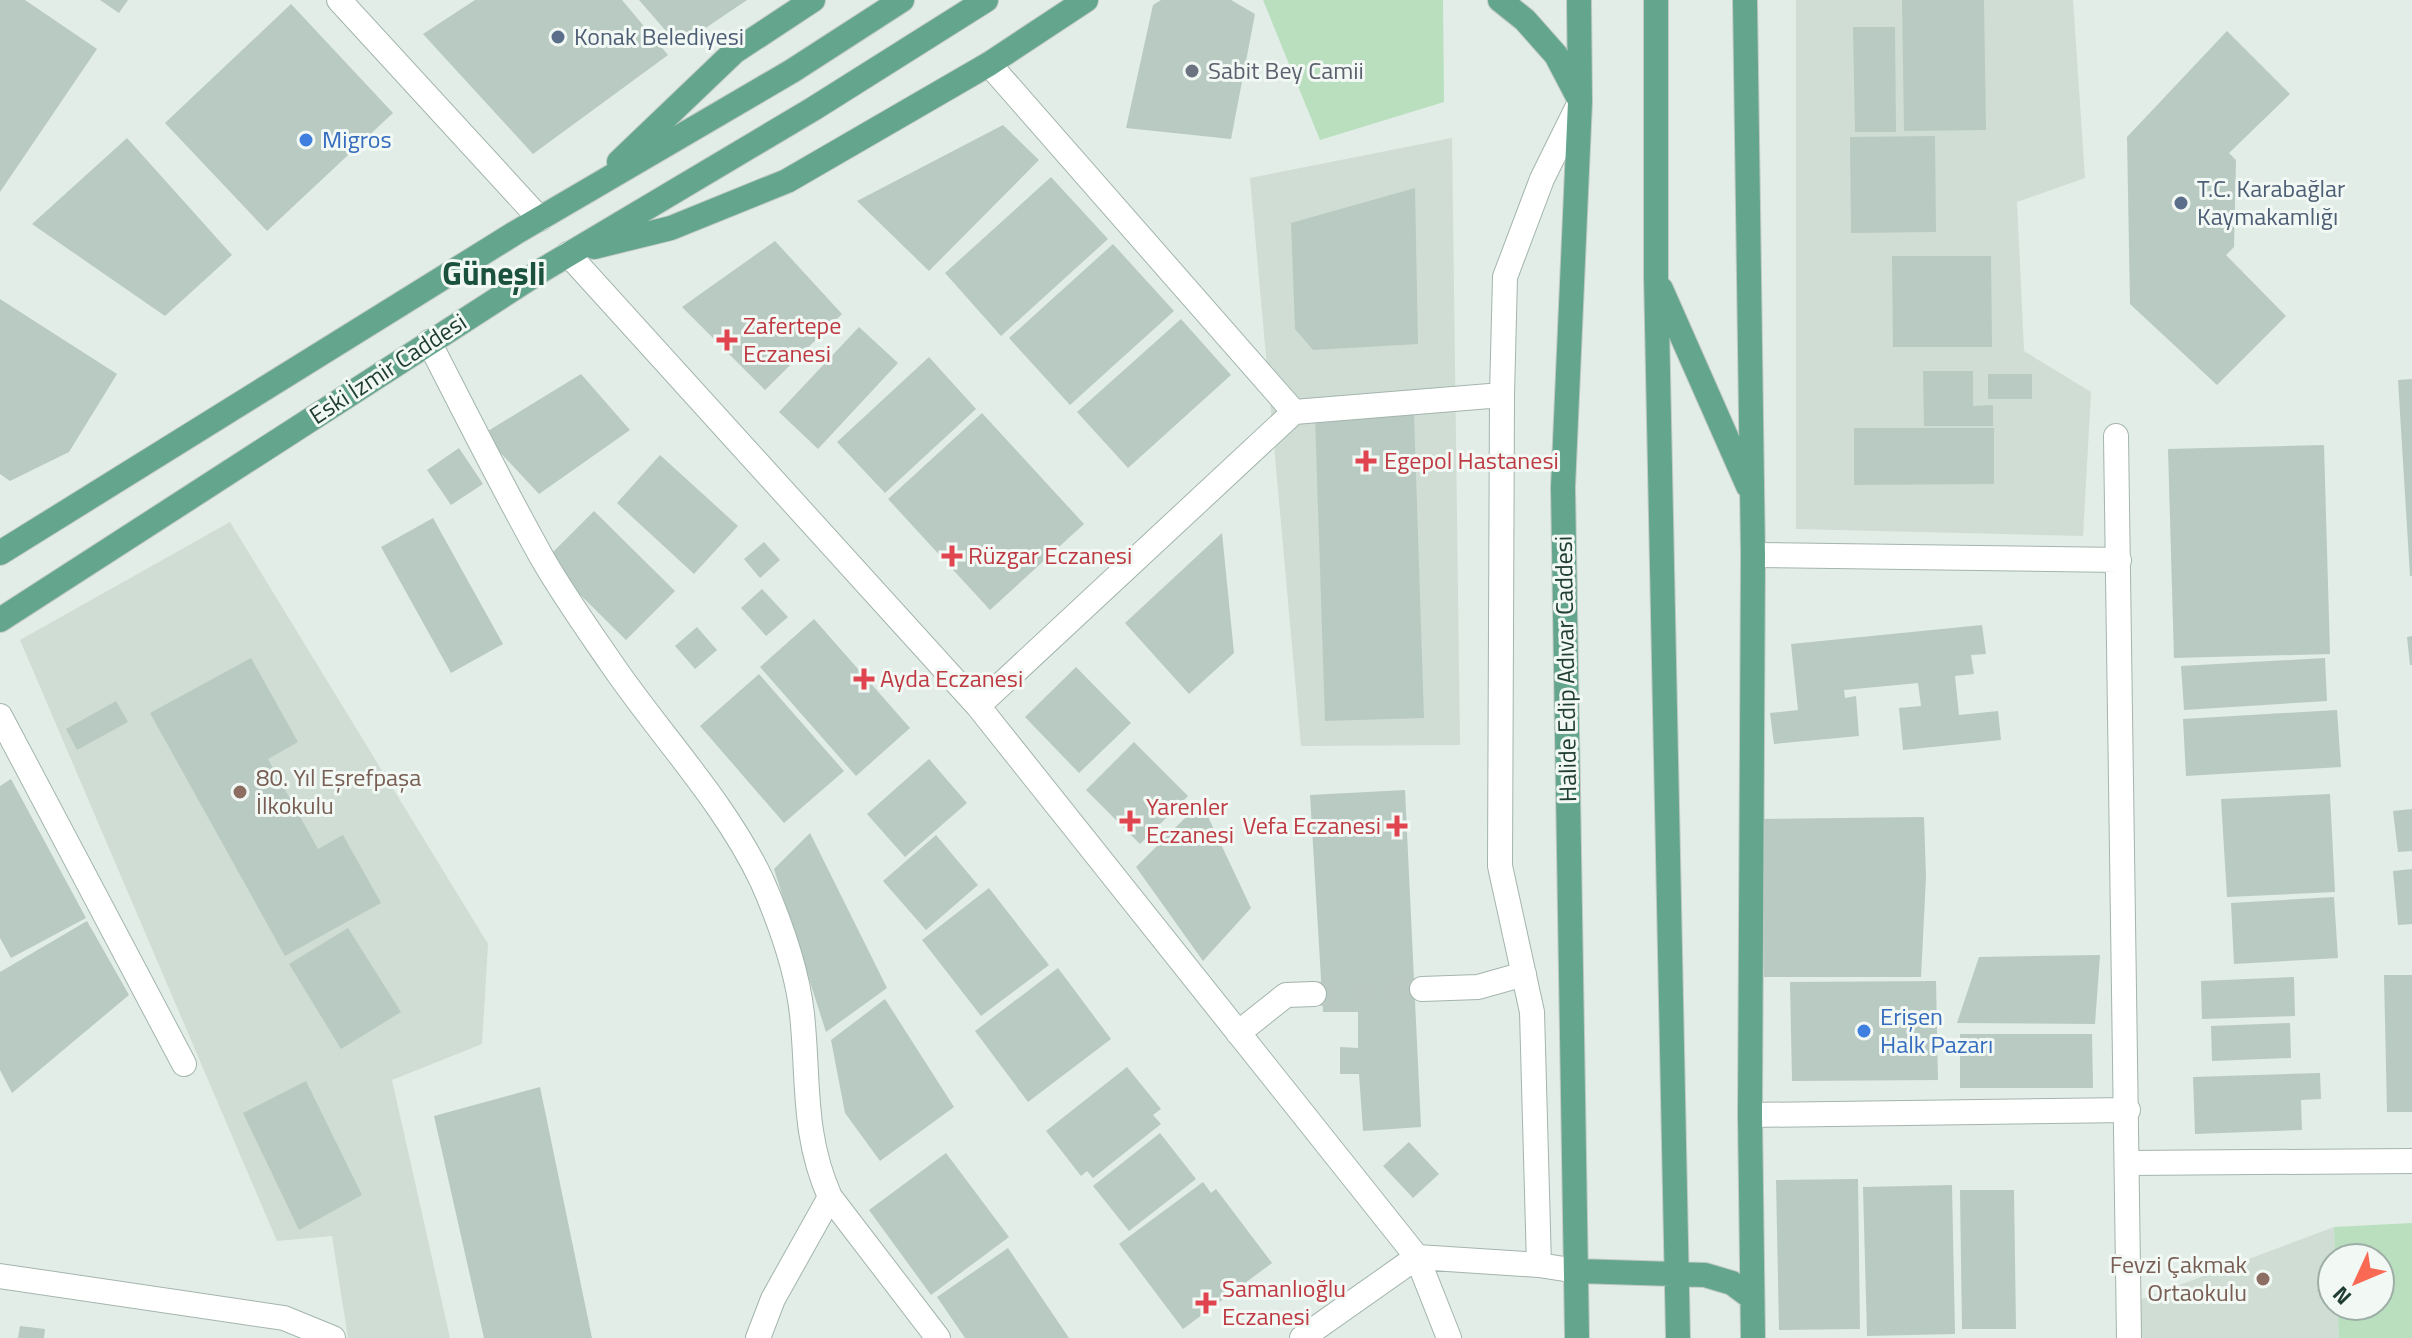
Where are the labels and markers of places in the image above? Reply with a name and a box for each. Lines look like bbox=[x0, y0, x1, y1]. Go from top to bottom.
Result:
place label: Konak Belediyesi bbox=[574, 18, 744, 54]
marker: Konak Belediyesi bbox=[549, 28, 567, 46]
place label: Sabit Bey Camii bbox=[1208, 52, 1364, 88]
marker: Sabit Bey Camii bbox=[1183, 62, 1201, 80]
place label: Migros bbox=[322, 121, 392, 157]
marker: Migros bbox=[297, 131, 315, 149]
place label: T.C. Karabağlar Kaymakamlığı bbox=[2197, 170, 2345, 234]
marker: T.C. Karabağlar Kaymakamlığı bbox=[2172, 194, 2190, 212]
place label: Zafertepe Eczanesi bbox=[743, 307, 841, 371]
marker: Zafertepe Eczanesi bbox=[718, 331, 736, 349]
place label: Egepol Hastanesi bbox=[1384, 442, 1559, 478]
marker: Egepol Hastanesi bbox=[1355, 450, 1377, 472]
place label: Rüzgar Eczanesi bbox=[968, 537, 1132, 573]
marker: Rüzgar Eczanesi bbox=[943, 547, 961, 565]
place label: Ayda Eczanesi bbox=[880, 660, 1023, 696]
marker: Ayda Eczanesi bbox=[855, 670, 873, 688]
place label: 80. Yıl Eşrefpaşa İlkokulu bbox=[256, 759, 421, 823]
marker: 80. Yıl Eşrefpaşa İlkokulu bbox=[231, 783, 249, 801]
place label: Yarenler Eczanesi bbox=[1146, 788, 1234, 852]
place label: Vefa Eczanesi bbox=[1243, 807, 1381, 843]
marker: Yarenler Eczanesi bbox=[1121, 812, 1139, 830]
marker: Vefa Eczanesi bbox=[1388, 817, 1406, 835]
place label: Erişen Halk Pazarı bbox=[1880, 998, 1993, 1062]
marker: Erişen Halk Pazarı bbox=[1855, 1022, 1873, 1040]
place label: Fevzi Çakmak Ortaokulu bbox=[2110, 1246, 2248, 1310]
place label: Samanlıoğlu Eczanesi bbox=[1222, 1270, 1346, 1334]
marker: Fevzi Çakmak Ortaokulu bbox=[2254, 1270, 2272, 1288]
marker: Samanlıoğlu Eczanesi bbox=[1197, 1294, 1215, 1312]

